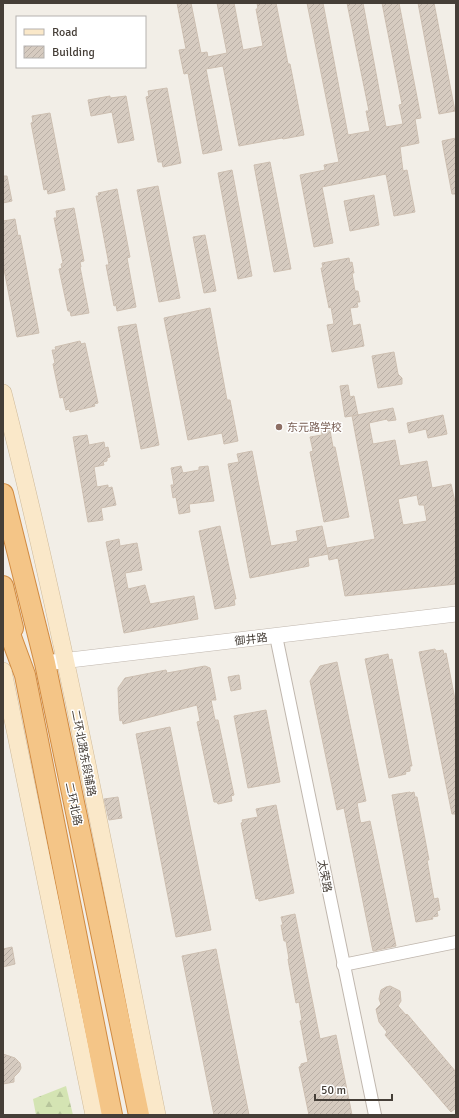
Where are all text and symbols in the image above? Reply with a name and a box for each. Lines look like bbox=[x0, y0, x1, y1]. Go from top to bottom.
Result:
legend bbox=[16, 16, 146, 68]
text: Road bbox=[52, 25, 78, 40]
text: Building bbox=[52, 45, 95, 60]
place label: 东元路学校 bbox=[287, 421, 342, 434]
marker: 东元路学校 bbox=[274, 422, 284, 432]
street label: 御井路 bbox=[233, 631, 268, 648]
street label: 二环北路东段辅路 bbox=[69, 709, 98, 798]
street label: 二环北路 bbox=[63, 781, 84, 827]
street label: 太荣路 bbox=[315, 859, 334, 894]
scale bar bbox=[315, 1076, 392, 1102]
text: 50 m bbox=[321, 1083, 346, 1098]

